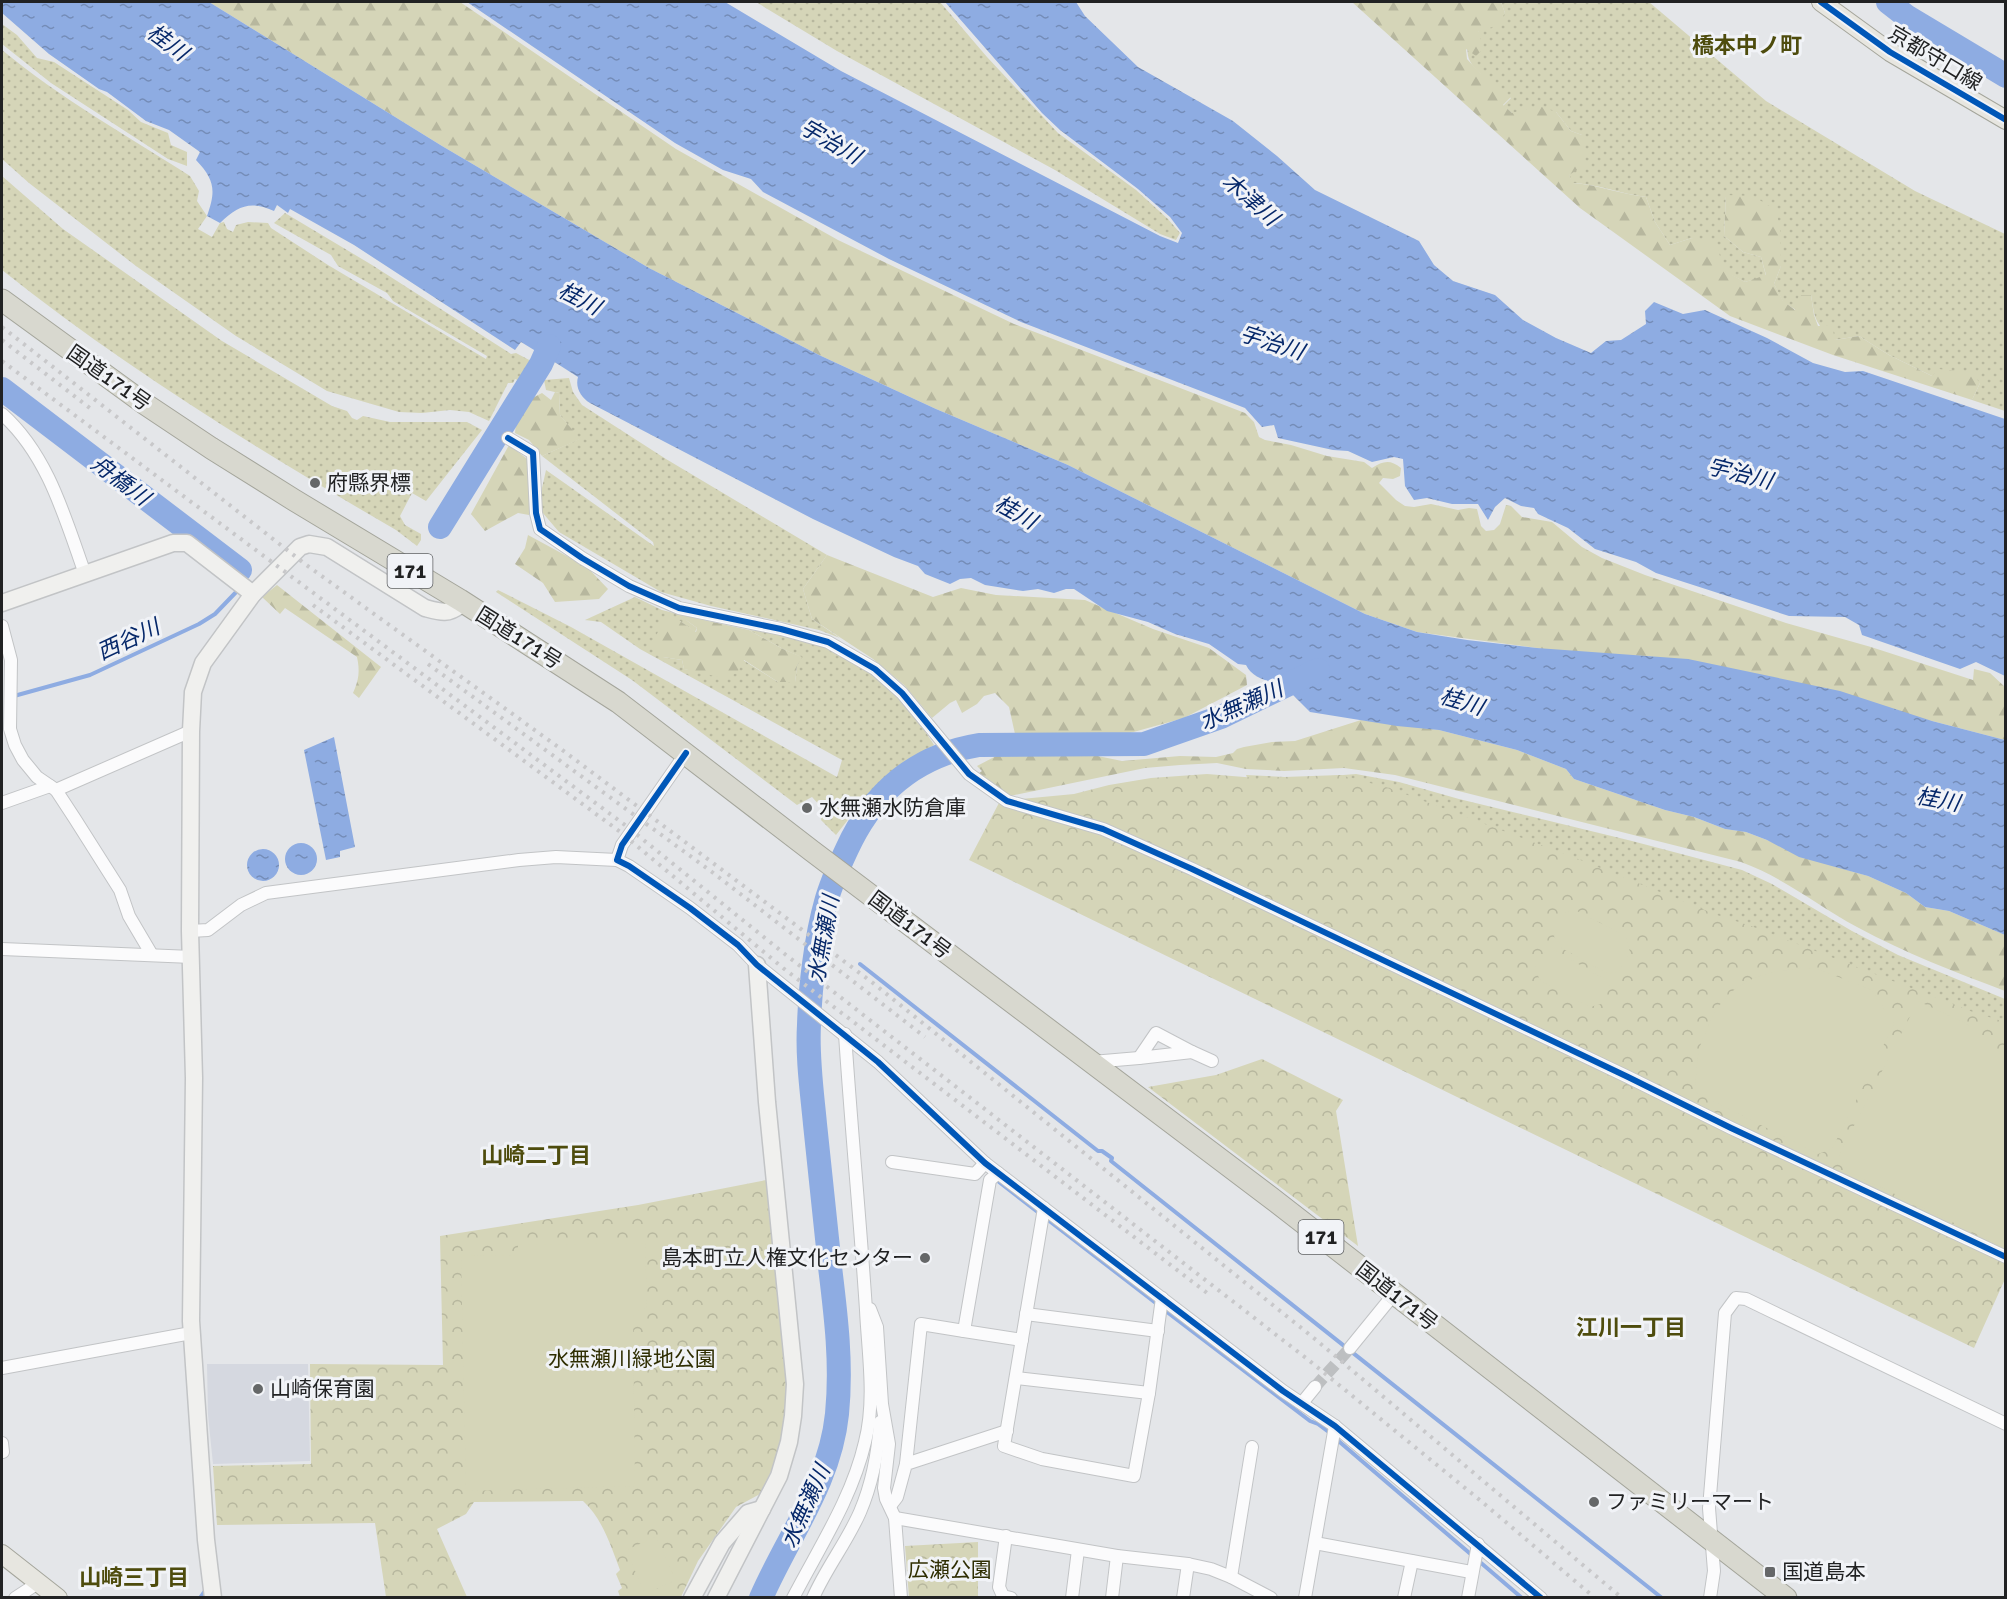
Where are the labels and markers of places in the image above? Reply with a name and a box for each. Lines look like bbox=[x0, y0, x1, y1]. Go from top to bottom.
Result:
place label: 府縣界標 bbox=[327, 470, 411, 496]
marker: 府縣界標 bbox=[308, 476, 322, 490]
place label: 水無瀬水防倉庫 bbox=[819, 795, 966, 821]
marker: 水無瀬水防倉庫 bbox=[800, 801, 814, 815]
place label: 島本町立人権文化センター bbox=[661, 1245, 913, 1271]
marker: 島本町立人権文化センター bbox=[918, 1251, 932, 1265]
place label: 山崎保育園 bbox=[270, 1376, 375, 1402]
marker: 山崎保育園 bbox=[251, 1382, 265, 1396]
place label: ファミリーマート bbox=[1606, 1489, 1774, 1515]
marker: ファミリーマート bbox=[1587, 1495, 1601, 1509]
place label: 国道島本 bbox=[1782, 1559, 1866, 1585]
marker: 国道島本 bbox=[1763, 1565, 1777, 1579]

